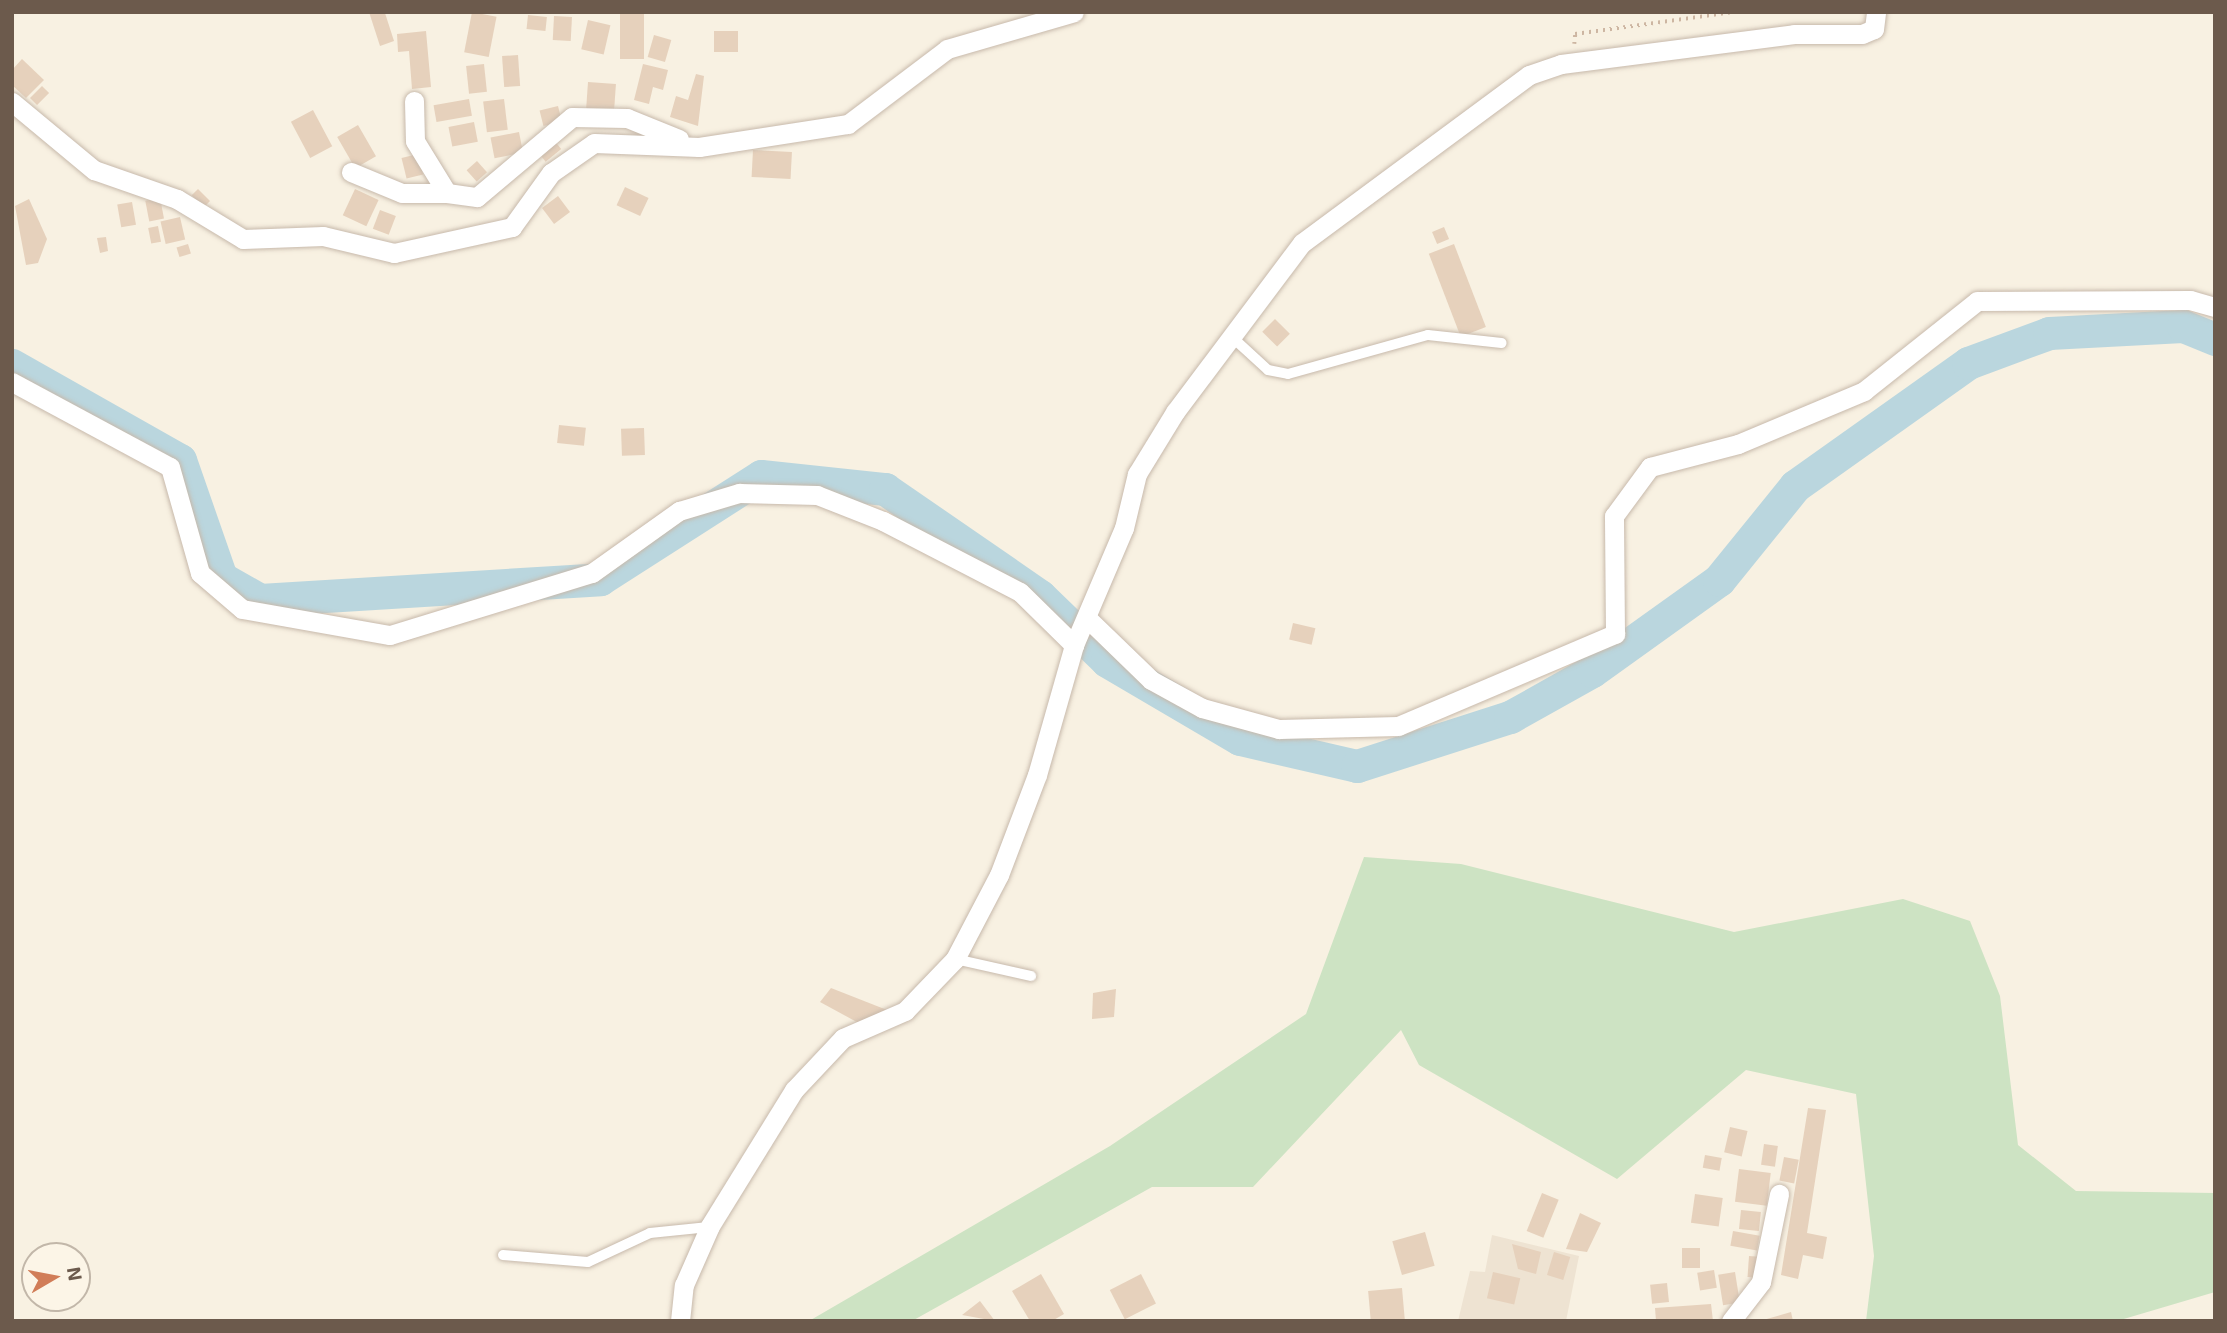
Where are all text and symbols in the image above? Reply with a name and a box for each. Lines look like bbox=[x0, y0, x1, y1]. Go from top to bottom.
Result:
north arrow bbox=[21, 1242, 91, 1312]
text: N bbox=[63, 1265, 88, 1282]

